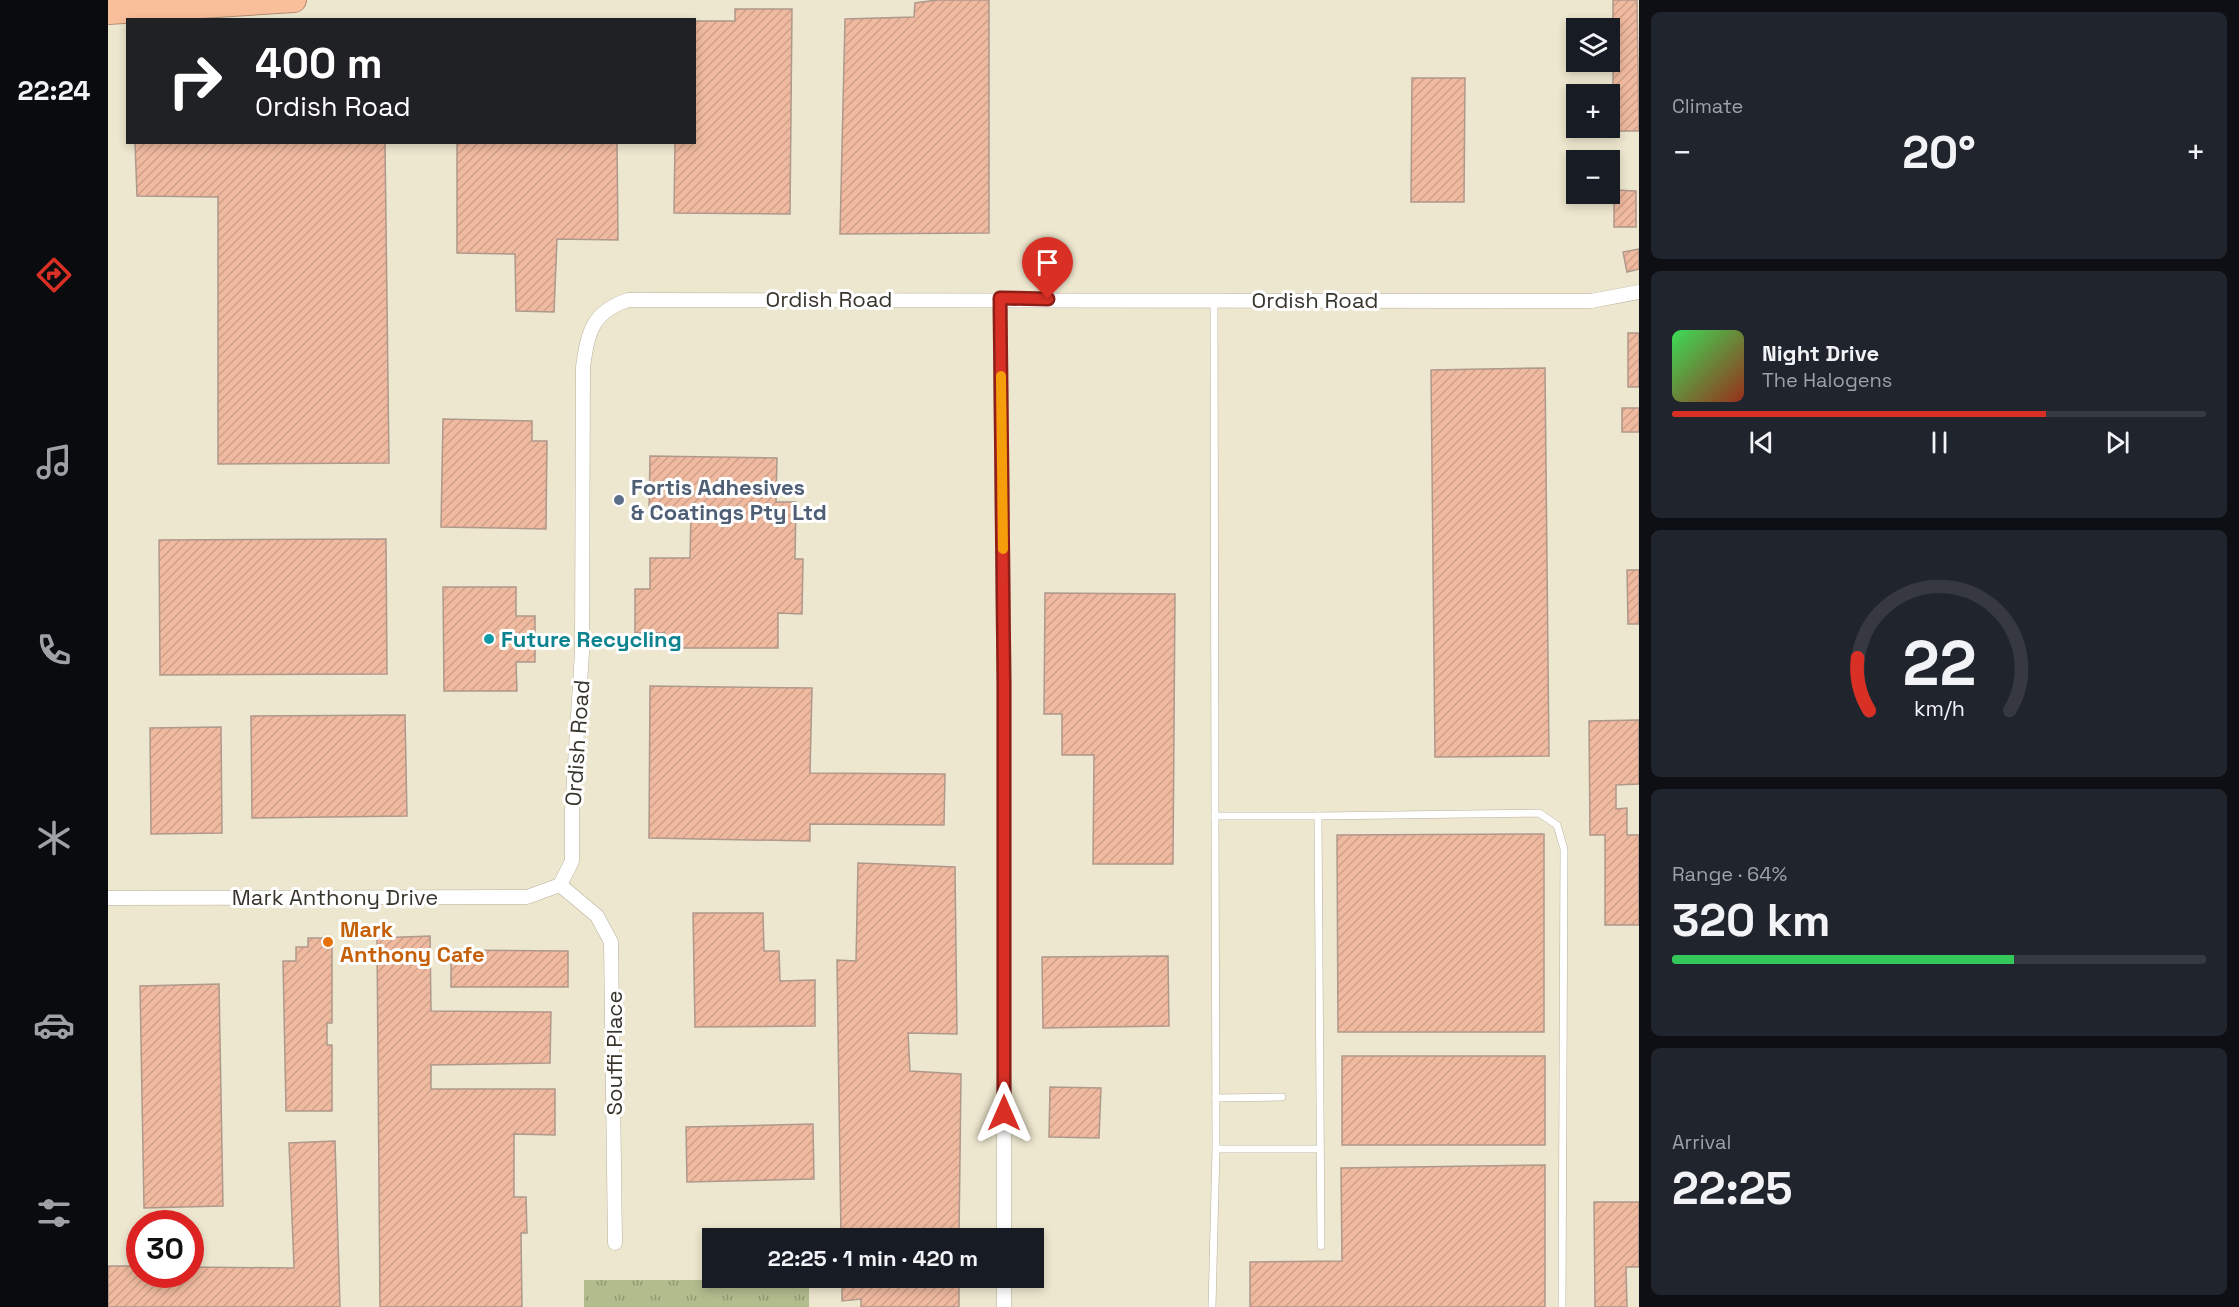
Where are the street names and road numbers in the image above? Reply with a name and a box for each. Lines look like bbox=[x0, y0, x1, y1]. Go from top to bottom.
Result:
street label: Ordish Road bbox=[766, 285, 892, 313]
street label: Ordish Road bbox=[1252, 286, 1378, 314]
street label: Ordish Road bbox=[559, 679, 595, 807]
street label: Mark Anthony Drive bbox=[232, 883, 438, 911]
street label: Souffi Place bbox=[600, 991, 628, 1116]

